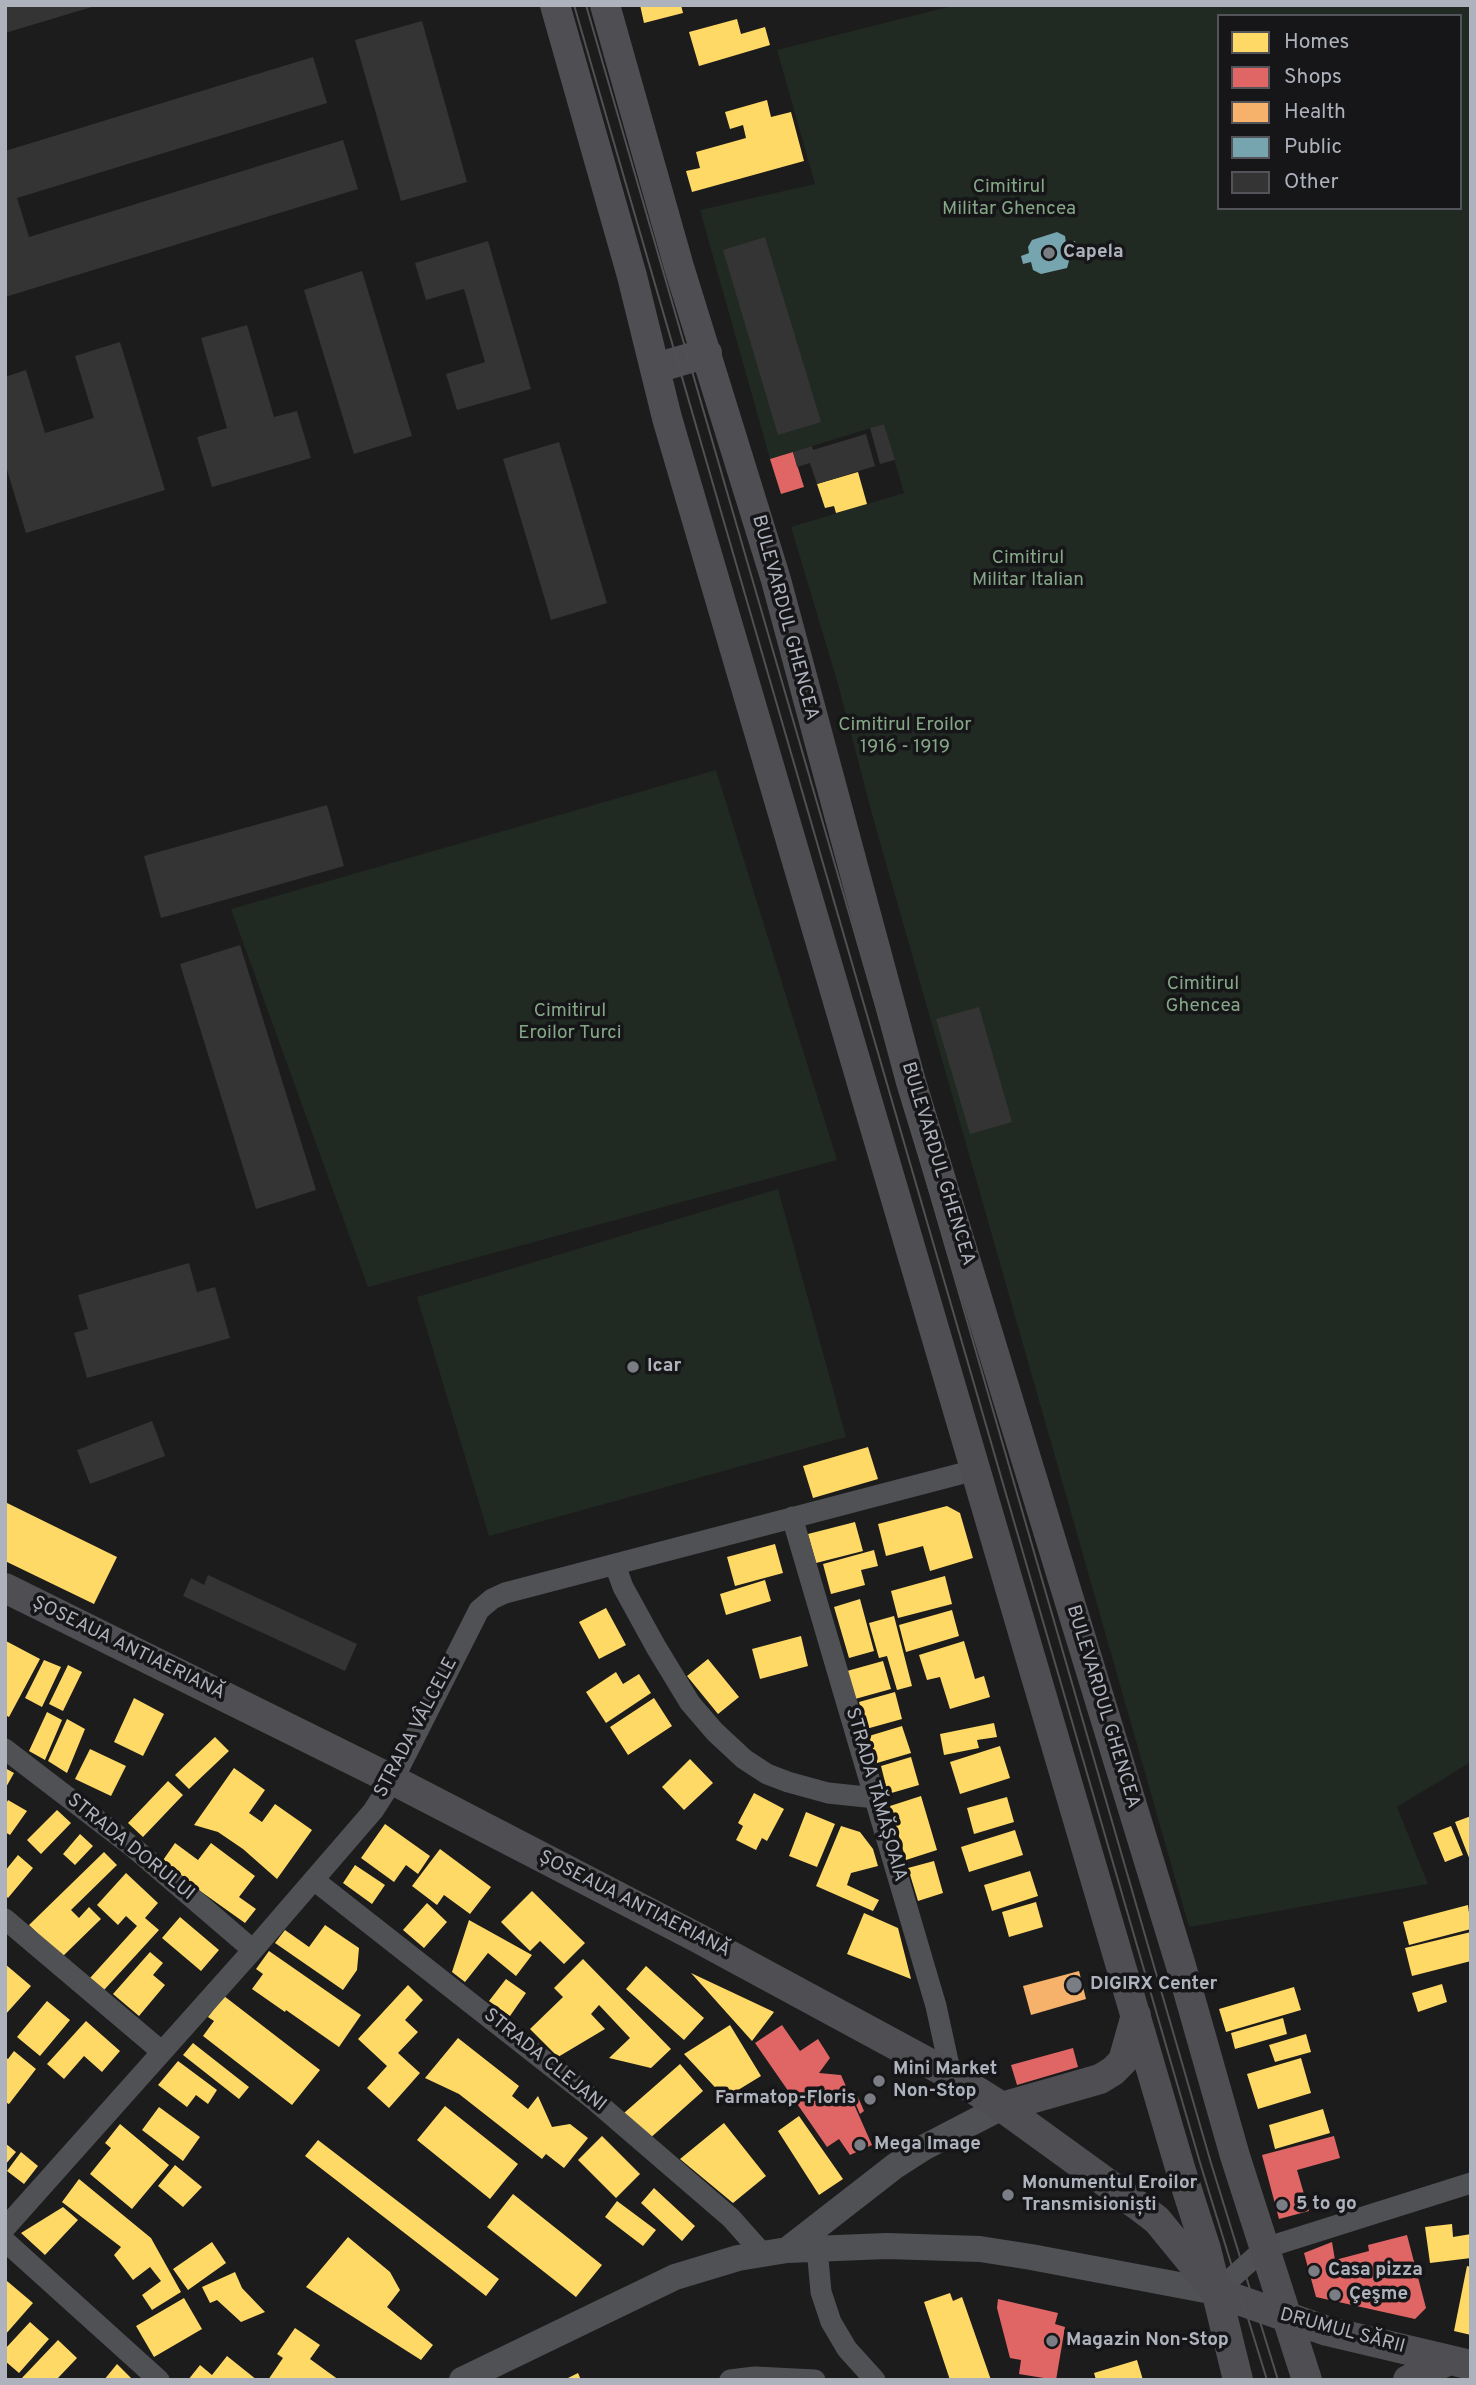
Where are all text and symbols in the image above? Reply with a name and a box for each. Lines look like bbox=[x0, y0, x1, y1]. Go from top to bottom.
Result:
legend bbox=[1217, 14, 1462, 210]
text: Homes bbox=[1284, 29, 1349, 56]
text: Shops bbox=[1284, 64, 1342, 91]
text: Health bbox=[1284, 99, 1346, 126]
text: Public bbox=[1284, 134, 1342, 161]
text: Other bbox=[1284, 169, 1339, 196]
park label: Cimitirul Militar Ghencea bbox=[942, 177, 1076, 221]
place label: Capela bbox=[1063, 242, 1124, 264]
marker: Capela bbox=[1041, 245, 1057, 261]
street label: BULEVARDUL GHENCEA bbox=[746, 513, 822, 723]
park label: Cimitirul Militar Italian bbox=[972, 548, 1084, 592]
park label: Cimitirul Eroilor 1916 - 1919 bbox=[838, 715, 972, 759]
park label: Cimitirul Ghencea bbox=[1165, 974, 1241, 1018]
park label: Cimitirul Eroilor Turci bbox=[518, 1001, 622, 1045]
street label: BULEVARDUL GHENCEA bbox=[895, 1059, 979, 1269]
place label: Icar bbox=[647, 1356, 681, 1378]
marker: Icar bbox=[625, 1359, 641, 1375]
street label: ȘOSEAUA ANTIAERIANĂ bbox=[28, 1592, 228, 1706]
street label: BULEVARDUL GHENCEA bbox=[1060, 1602, 1144, 1812]
street label: STRADA VÂLCELE bbox=[371, 1654, 463, 1802]
street label: STRADA TĂMĂȘOAIA bbox=[839, 1705, 911, 1885]
street label: STRADA DORULUI bbox=[62, 1790, 198, 1906]
street label: ȘOSEAUA ANTIAERIANĂ bbox=[534, 1847, 734, 1963]
place label: DIGIRX Center bbox=[1090, 1974, 1218, 1996]
marker: DIGIRX Center bbox=[1064, 1975, 1084, 1995]
street label: STRADA CLEJANI bbox=[478, 2005, 610, 2117]
place label: Mini Market Non-Stop bbox=[893, 2059, 997, 2103]
marker: Mini Market Non-Stop bbox=[871, 2073, 887, 2089]
place label: Farmatop-Floris bbox=[715, 2088, 856, 2110]
marker: Farmatop-Floris bbox=[862, 2091, 878, 2107]
place label: Mega Image bbox=[874, 2134, 981, 2156]
marker: Mega Image bbox=[852, 2137, 868, 2153]
place label: Monumentul Eroilor Transmisioniști bbox=[1022, 2173, 1197, 2217]
marker: Monumentul Eroilor Transmisioniști bbox=[1000, 2187, 1016, 2203]
place label: 5 to go bbox=[1296, 2194, 1357, 2216]
marker: 5 to go bbox=[1274, 2197, 1290, 2213]
place label: Casa pizza bbox=[1328, 2260, 1423, 2282]
marker: Casa pizza bbox=[1306, 2263, 1322, 2279]
place label: Çeşme bbox=[1349, 2284, 1408, 2306]
marker: Çeşme bbox=[1327, 2287, 1343, 2303]
street label: DRUMUL SĂRII bbox=[1277, 2304, 1407, 2360]
place label: Magazin Non-Stop bbox=[1066, 2330, 1229, 2352]
marker: Magazin Non-Stop bbox=[1044, 2333, 1060, 2349]

